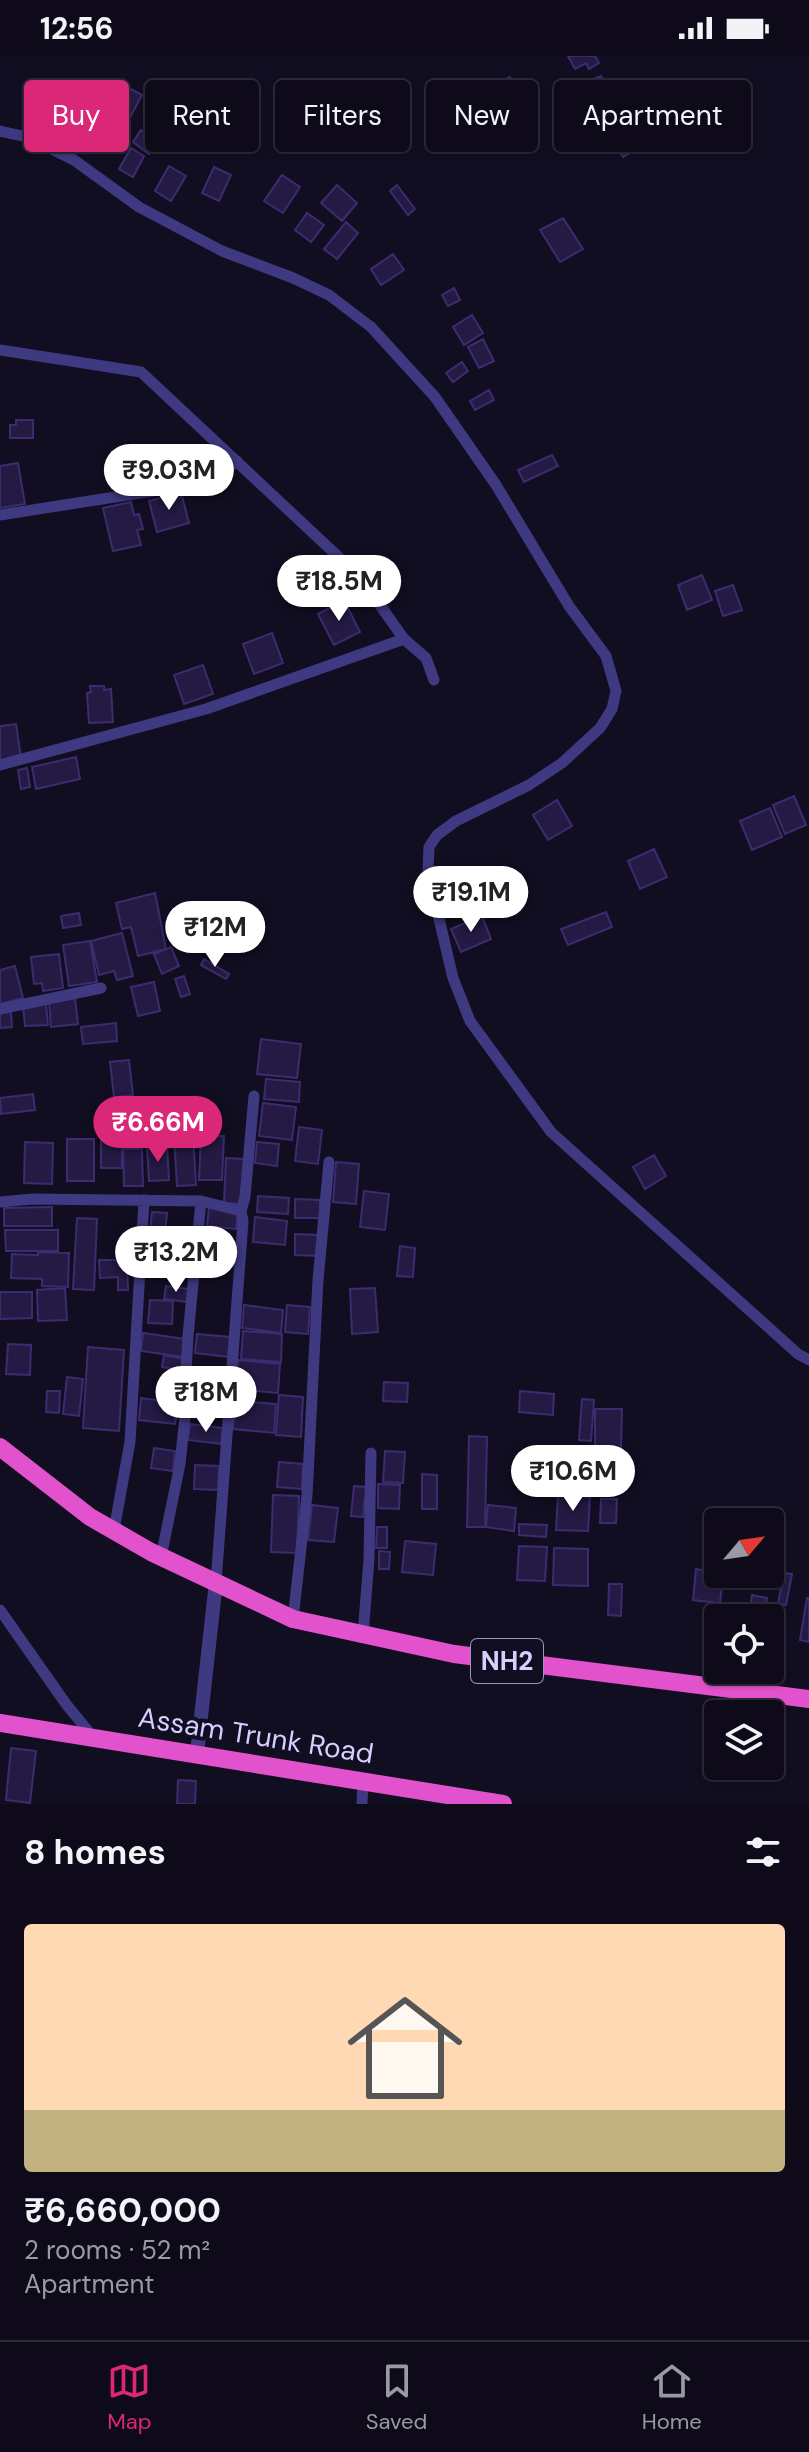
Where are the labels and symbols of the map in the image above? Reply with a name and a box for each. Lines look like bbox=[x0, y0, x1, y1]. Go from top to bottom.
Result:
pin: ₹9.03M bbox=[104, 444, 234, 512]
pin: ₹18.5M bbox=[274, 555, 404, 623]
pin: ₹19.1M bbox=[406, 866, 536, 934]
pin: ₹12M bbox=[168, 901, 262, 969]
pin: ₹6.66M bbox=[93, 1096, 223, 1164]
pin: ₹13.2M bbox=[111, 1226, 241, 1294]
pin: ₹18M bbox=[159, 1366, 253, 1434]
pin: ₹10.6M bbox=[508, 1445, 638, 1513]
north arrow bbox=[704, 1508, 784, 1588]
road number: NH2 bbox=[471, 1639, 543, 1683]
street label: Assam Trunk Road bbox=[136, 1699, 376, 1772]

